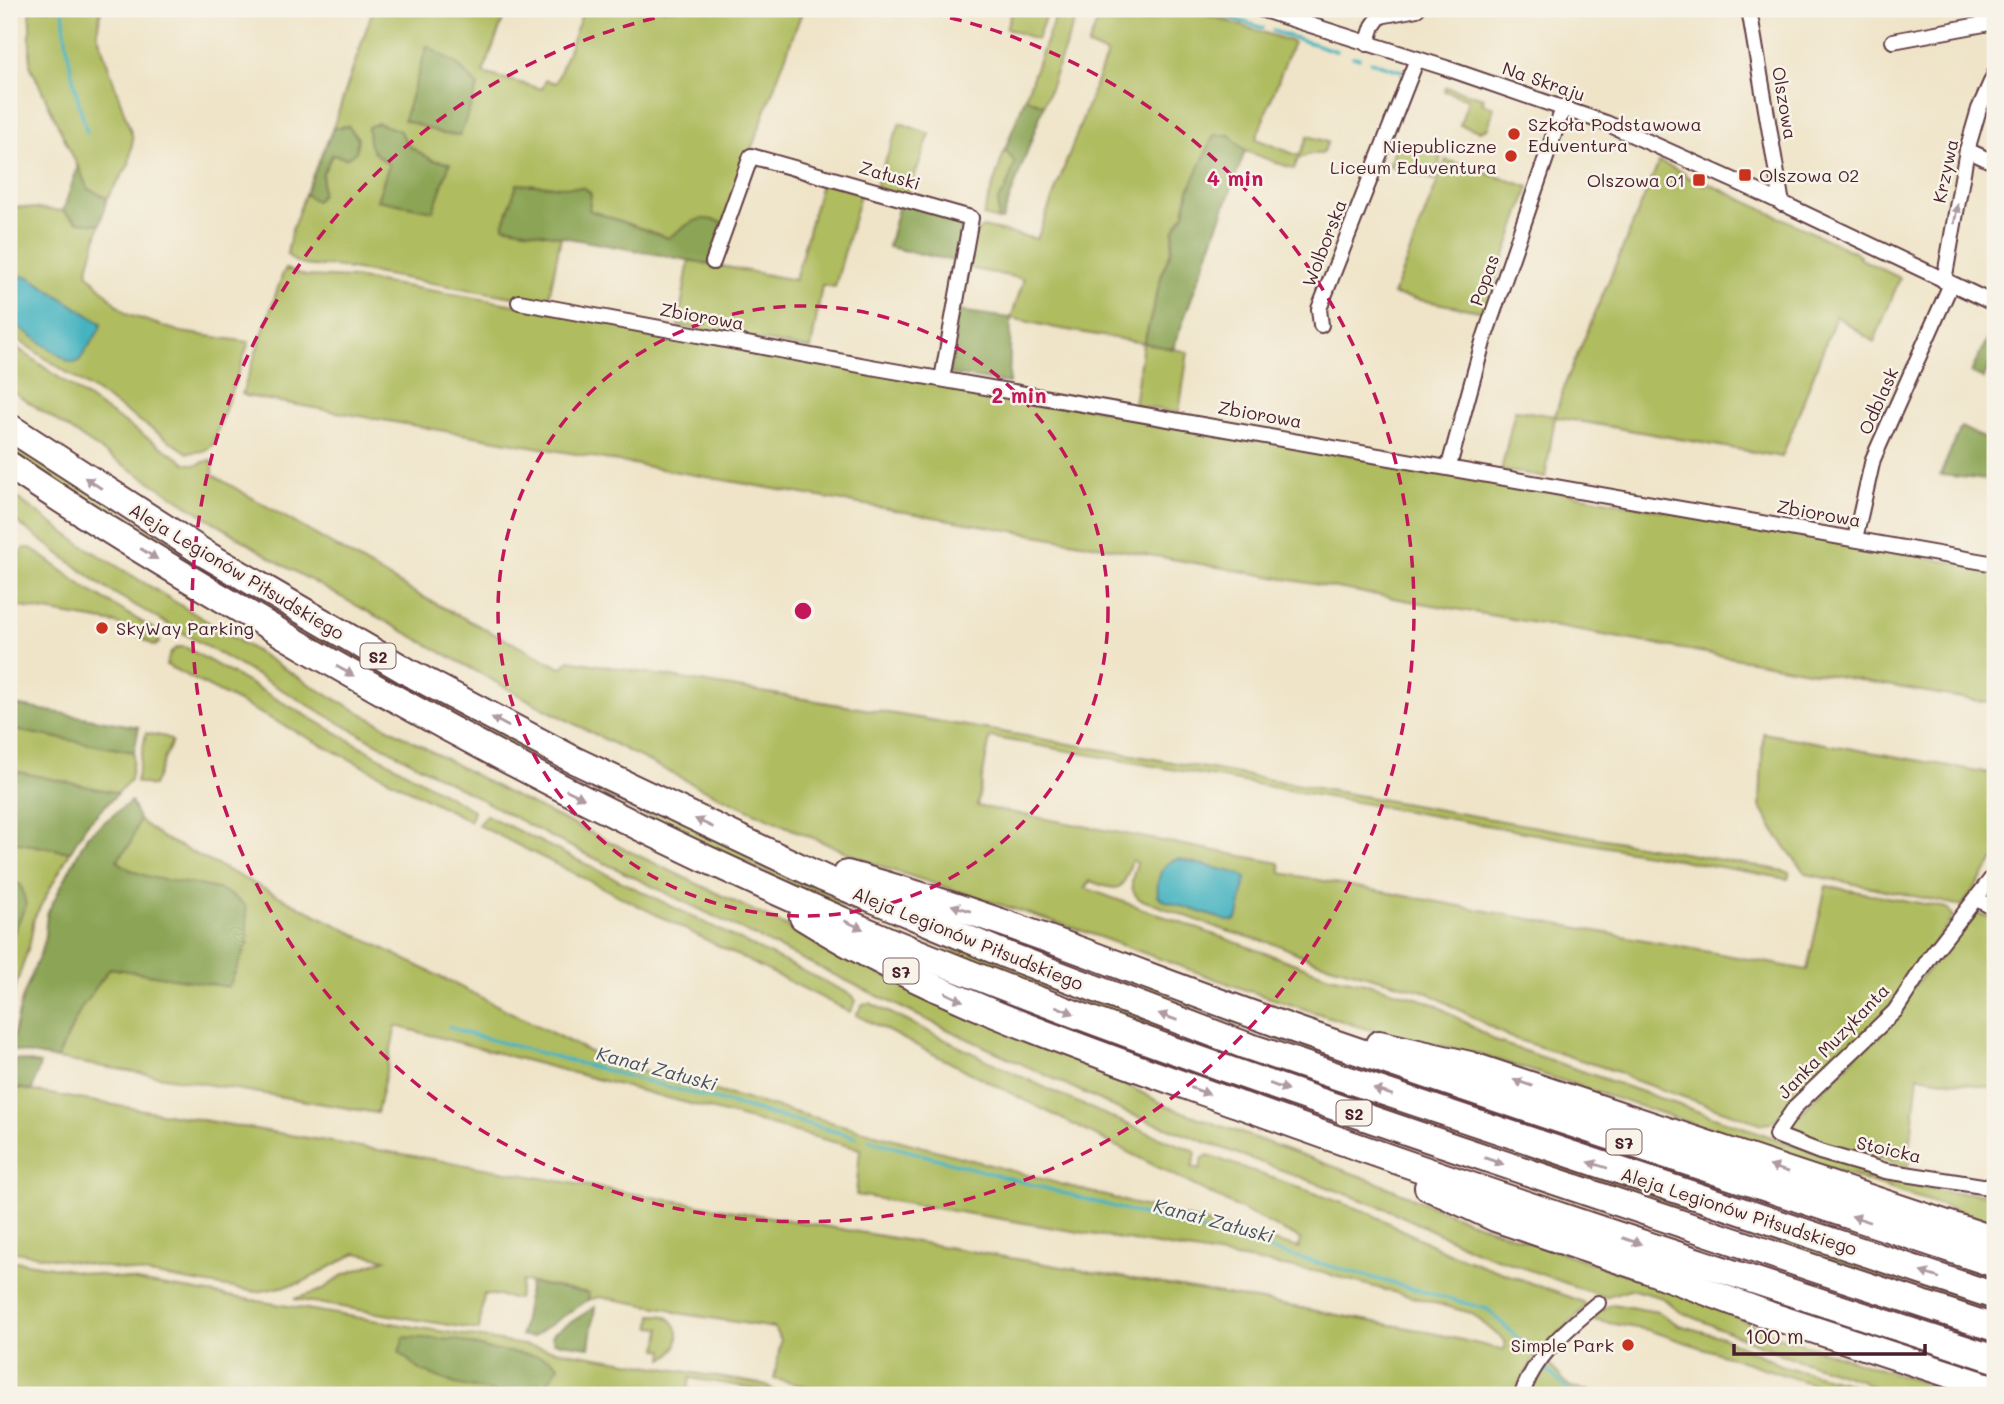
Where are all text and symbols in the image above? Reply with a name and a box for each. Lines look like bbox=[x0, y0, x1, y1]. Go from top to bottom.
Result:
street label: Na Skraju bbox=[1499, 56, 1589, 106]
street label: Olszowa bbox=[1767, 65, 1803, 141]
place label: Szkoła Podstawowa Eduventura bbox=[1528, 112, 1702, 157]
marker: Szkoła Podstawowa Eduventura bbox=[1506, 126, 1522, 142]
place label: Niepubliczne Liceum Eduventura bbox=[1330, 134, 1497, 179]
street label: Krzywa bbox=[1927, 137, 1963, 205]
marker: Niepubliczne Liceum Eduventura bbox=[1503, 148, 1519, 164]
street label: Załuski bbox=[857, 155, 923, 195]
place label: Olszowa 02 bbox=[1759, 163, 1859, 187]
text: 4 min bbox=[1207, 164, 1263, 191]
marker: Olszowa 02 bbox=[1737, 167, 1753, 183]
place label: Olszowa 01 bbox=[1587, 168, 1685, 192]
marker: Olszowa 01 bbox=[1691, 172, 1707, 188]
street label: Wolborska bbox=[1296, 196, 1352, 290]
one-way arrow bbox=[1951, 203, 1962, 225]
street label: Popas bbox=[1464, 251, 1504, 309]
street label: Zbiorowa bbox=[658, 297, 746, 335]
street label: Odblask bbox=[1853, 364, 1903, 438]
text: 2 min bbox=[991, 381, 1047, 408]
street label: Zbiorowa bbox=[1216, 395, 1304, 433]
one-way arrow bbox=[83, 476, 102, 489]
street label: Zbiorowa bbox=[1775, 494, 1863, 532]
street label: Aleja Legionów Piłsudskiego bbox=[125, 497, 349, 645]
one-way arrow bbox=[139, 548, 159, 561]
centre of rings bbox=[791, 599, 815, 623]
place label: SkyWay Parking bbox=[116, 616, 254, 640]
marker: SkyWay Parking bbox=[94, 620, 110, 636]
road number: S2 bbox=[360, 643, 396, 668]
one-way arrow bbox=[335, 665, 354, 677]
one-way arrow bbox=[490, 716, 510, 728]
one-way arrow bbox=[565, 789, 585, 800]
one-way arrow bbox=[694, 817, 714, 829]
street label: Aleja Legionów Piłsudskiego bbox=[849, 881, 1087, 995]
one-way arrow bbox=[951, 902, 972, 913]
one-way arrow bbox=[844, 919, 864, 931]
road number: S7 bbox=[884, 959, 918, 984]
street label: Janka Muzykanta bbox=[1772, 978, 1894, 1104]
one-way arrow bbox=[944, 991, 964, 1003]
one-way arrow bbox=[1054, 1005, 1075, 1016]
one-way arrow bbox=[1158, 1011, 1179, 1022]
water label: Kanał Załuski bbox=[594, 1040, 720, 1096]
one-way arrow bbox=[1512, 1077, 1533, 1088]
one-way arrow bbox=[1268, 1082, 1289, 1093]
one-way arrow bbox=[1189, 1086, 1210, 1097]
one-way arrow bbox=[1372, 1086, 1393, 1097]
road number: S2 bbox=[1336, 1100, 1372, 1126]
road number: S7 bbox=[1606, 1130, 1642, 1154]
street label: Stoicka bbox=[1854, 1130, 1924, 1168]
one-way arrow bbox=[1483, 1156, 1504, 1167]
one-way arrow bbox=[1588, 1159, 1609, 1169]
street label: Aleja Legionów Piłsudskiego bbox=[1618, 1161, 1860, 1261]
one-way arrow bbox=[1768, 1163, 1789, 1174]
water label: Kanał Załuski bbox=[1151, 1192, 1277, 1248]
one-way arrow bbox=[1850, 1213, 1871, 1224]
one-way arrow bbox=[1622, 1236, 1643, 1247]
one-way arrow bbox=[1920, 1269, 1941, 1280]
scale bar bbox=[1734, 1313, 1925, 1357]
text: 100 m bbox=[1745, 1322, 1804, 1349]
place label: Simple Park bbox=[1511, 1333, 1614, 1357]
marker: Simple Park bbox=[1620, 1337, 1636, 1353]

